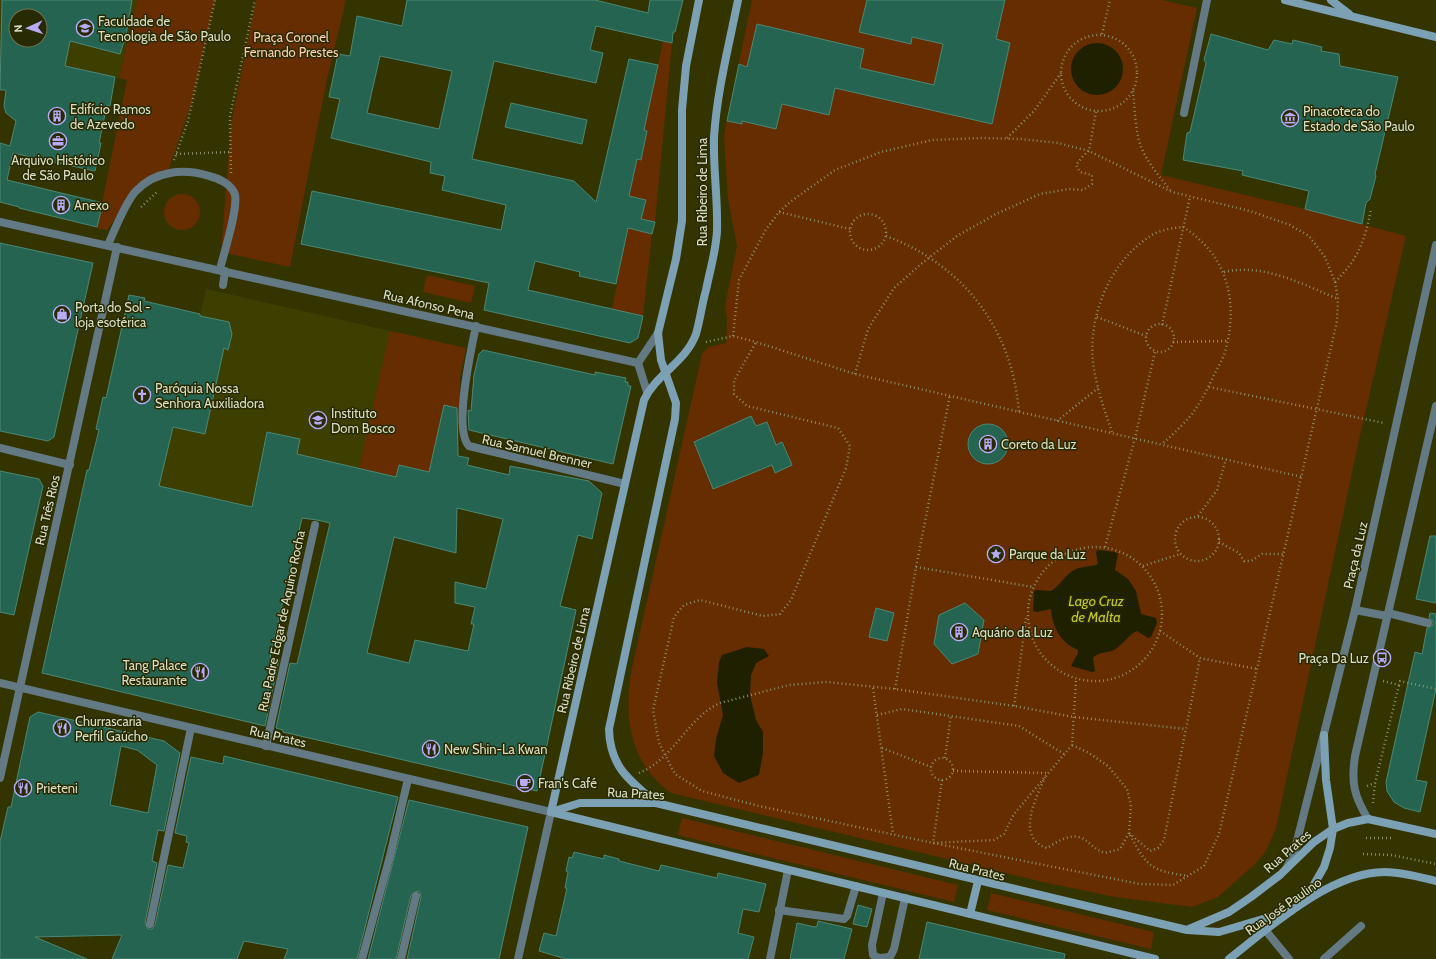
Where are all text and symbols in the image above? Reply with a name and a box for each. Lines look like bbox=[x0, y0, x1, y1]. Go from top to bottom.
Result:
north arrow bbox=[8, 8, 48, 48]
place label: Faculdade de Tecnologia de São Paulo bbox=[98, 13, 231, 44]
school or university icon: Faculdade de Tecnologia de São Paulo bbox=[75, 18, 95, 38]
text: N bbox=[11, 24, 25, 33]
park label: Praça Coronel Fernando Prestes bbox=[244, 29, 339, 60]
place label: Edifício Ramos de Azevedo bbox=[70, 101, 151, 132]
place label: Pinacoteca do Estado de São Paulo bbox=[1303, 103, 1415, 134]
building icon: Edifício Ramos de Azevedo bbox=[47, 106, 67, 126]
museum icon: Pinacoteca do Estado de São Paulo bbox=[1280, 108, 1300, 128]
office icon: Arquivo Histórico de São Paulo bbox=[48, 131, 68, 151]
street label: Rua Ribeiro de Lima bbox=[694, 137, 710, 246]
place label: Arquivo Histórico de São Paulo bbox=[11, 152, 105, 183]
building icon: Anexo bbox=[51, 195, 71, 215]
place label: Anexo bbox=[74, 197, 109, 213]
street label: Rua Afonso Pena bbox=[382, 286, 477, 322]
place label: Porta do Sol - loja esotérica bbox=[75, 299, 151, 331]
shop icon: Porta do Sol - loja esotérica bbox=[52, 304, 72, 324]
place label: Paróquia Nossa Senhora Auxiliadora bbox=[155, 380, 265, 411]
church icon: Paróquia Nossa Senhora Auxiliadora bbox=[132, 385, 152, 405]
place label: Instituto Dom Bosco bbox=[331, 405, 395, 436]
school or university icon: Instituto Dom Bosco bbox=[308, 410, 328, 430]
street label: Rua Samuel Brenner bbox=[481, 431, 594, 472]
building icon: Coreto da Luz bbox=[978, 434, 998, 454]
place label: Coreto da Luz bbox=[1001, 436, 1077, 452]
street label: Rua Três Rios bbox=[31, 473, 63, 547]
street label: Praça da Luz bbox=[1340, 520, 1370, 590]
street label: Rua Padre Edgar de Aquino Rocha bbox=[254, 528, 308, 713]
place icon: Parque da Luz bbox=[986, 544, 1006, 564]
place label: Parque da Luz bbox=[1009, 546, 1086, 562]
water label: Lago Cruz de Malta bbox=[1068, 592, 1125, 626]
street label: Rua Ribeiro de Lima bbox=[553, 605, 593, 715]
building icon: Aquário da Luz bbox=[949, 622, 969, 642]
place label: Aquário da Luz bbox=[972, 624, 1053, 640]
bus stop icon: Praça Da Luz bbox=[1372, 648, 1392, 668]
place label: Praça Da Luz bbox=[1298, 650, 1369, 666]
place label: Tang Palace Restaurante bbox=[122, 657, 187, 688]
restaurant icon: Tang Palace Restaurante bbox=[190, 662, 210, 682]
place label: Churrascaria Perfil Gaúcho bbox=[75, 713, 148, 744]
restaurant icon: Churrascaria Perfil Gaúcho bbox=[52, 718, 72, 738]
street label: Rua Prates bbox=[248, 722, 308, 750]
restaurant icon: New Shin-La Kwan bbox=[421, 739, 441, 759]
place label: New Shin-La Kwan bbox=[444, 741, 547, 757]
cafe icon: Fran's Café bbox=[515, 773, 535, 793]
place label: Fran's Café bbox=[538, 775, 597, 791]
restaurant icon: Prieteni bbox=[13, 778, 33, 798]
place label: Prieteni bbox=[36, 780, 78, 796]
street label: Rua Prates bbox=[607, 784, 666, 803]
street label: Rua Prates bbox=[1260, 826, 1314, 876]
street label: Rua Prates bbox=[947, 854, 1007, 884]
street label: Rua José Paulino bbox=[1242, 874, 1324, 938]

